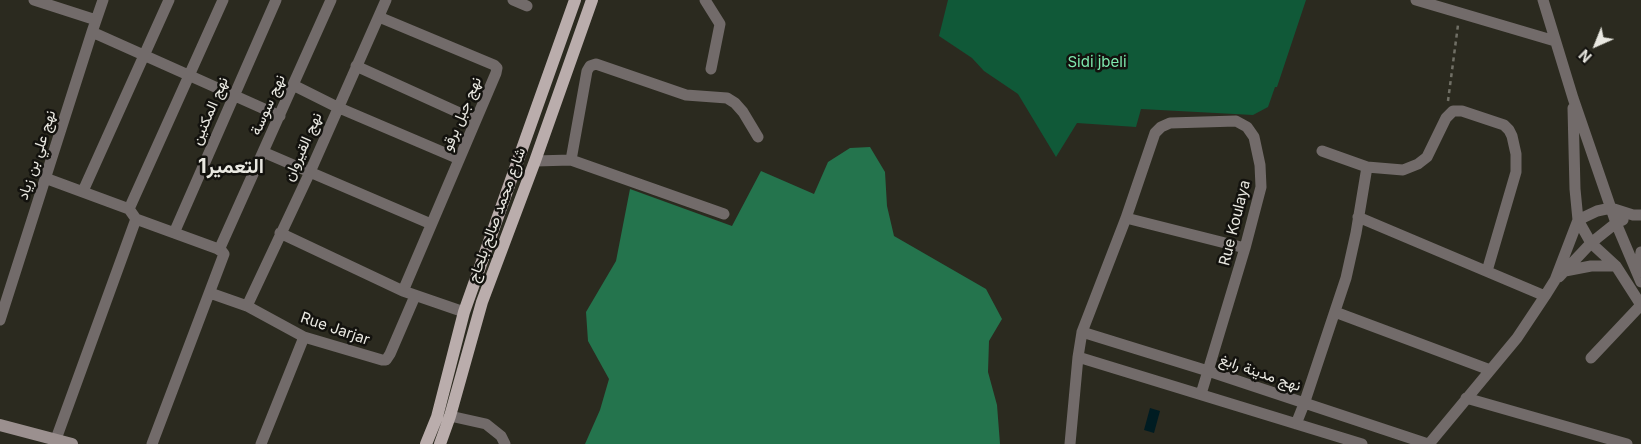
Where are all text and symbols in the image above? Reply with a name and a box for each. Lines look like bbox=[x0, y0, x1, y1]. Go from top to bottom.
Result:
north arrow bbox=[1571, 20, 1621, 70]
text: N bbox=[1575, 46, 1595, 66]
park label: Sidi jbeli bbox=[1067, 53, 1127, 71]
street label: نهج سوسة bbox=[247, 72, 289, 138]
street label: نهج المكنين bbox=[188, 74, 232, 148]
street label: نهج جبل برقو bbox=[438, 74, 486, 154]
street label: نهج علي بن زياد bbox=[14, 108, 60, 202]
street label: نهج القيروان bbox=[280, 110, 326, 184]
street label: شارع محمد صالح بلحاج bbox=[464, 145, 530, 285]
district label: التعمير1 bbox=[198, 155, 264, 179]
street label: Rue Koulaya bbox=[1216, 178, 1254, 268]
street label: Rue Jarjar bbox=[298, 309, 372, 349]
street label: نهج مدينة رابغ bbox=[1217, 351, 1303, 395]

